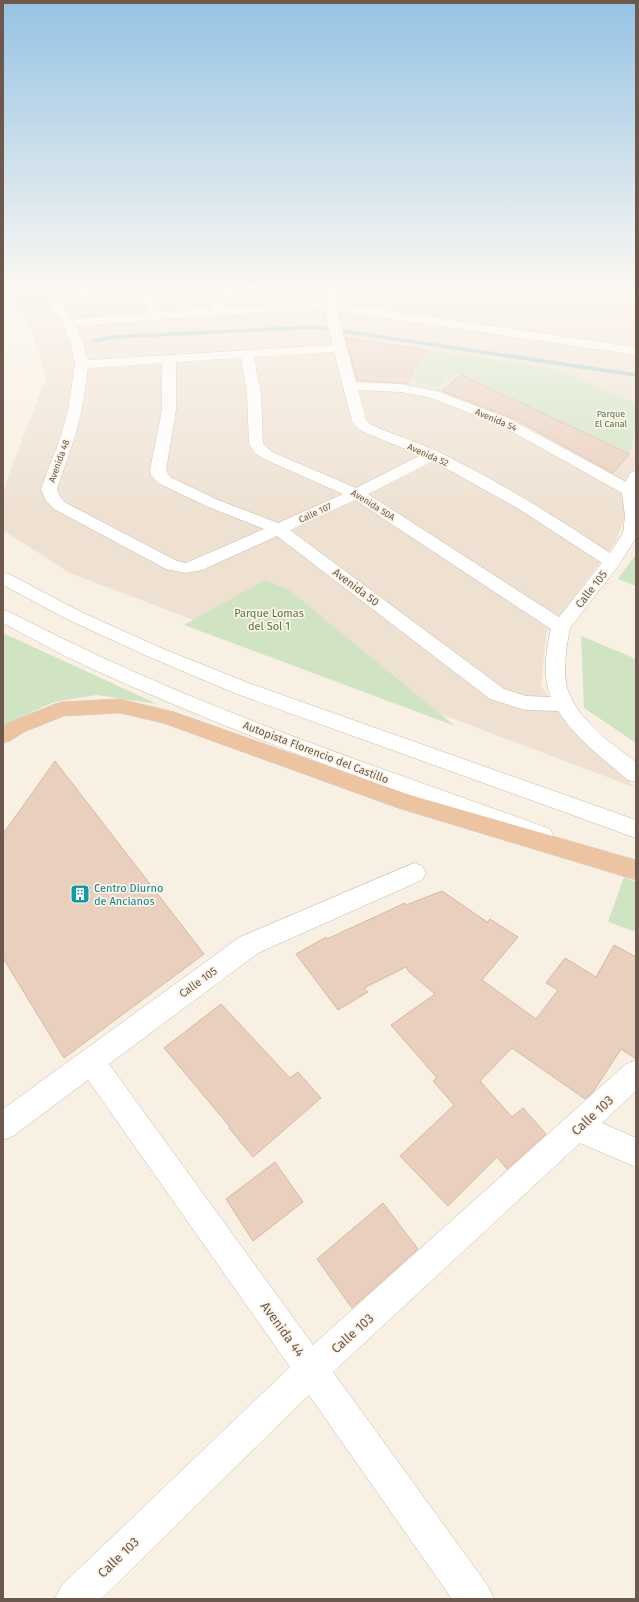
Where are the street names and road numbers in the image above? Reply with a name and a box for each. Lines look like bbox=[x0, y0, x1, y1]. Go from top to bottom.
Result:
street label: Avenida 54 bbox=[474, 407, 519, 433]
street label: Avenida 48 bbox=[47, 438, 71, 484]
street label: Avenida 52 bbox=[406, 442, 450, 468]
street label: Avenida 50A bbox=[349, 488, 397, 523]
street label: Calle 107 bbox=[297, 501, 333, 525]
street label: Avenida 50 bbox=[330, 566, 381, 609]
street label: Calle 105 bbox=[573, 568, 610, 611]
street label: Autopista Florencio del Castillo bbox=[241, 719, 391, 786]
street label: Calle 105 bbox=[177, 964, 220, 1000]
street label: Calle 103 bbox=[568, 1092, 616, 1138]
street label: Avenida 44 bbox=[258, 1299, 308, 1360]
street label: Calle 103 bbox=[328, 1311, 376, 1356]
street label: Calle 103 bbox=[95, 1534, 142, 1581]

